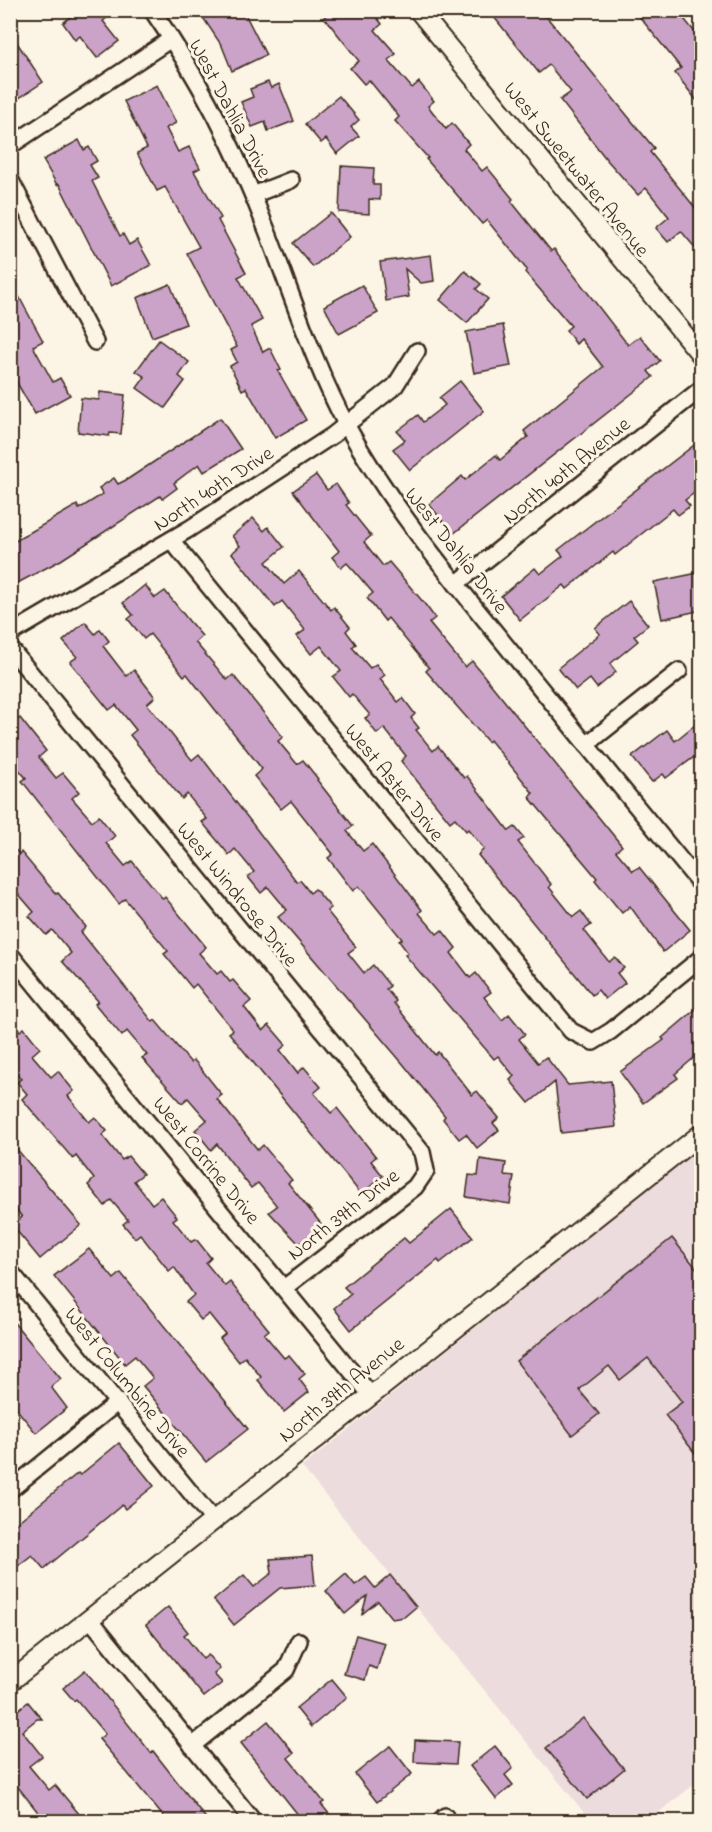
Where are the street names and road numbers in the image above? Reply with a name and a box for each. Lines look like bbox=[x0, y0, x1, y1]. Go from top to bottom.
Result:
street label: West Dahlia Drive bbox=[180, 34, 279, 184]
street label: West Sweetwater Avenue bbox=[495, 76, 656, 265]
street label: North 40th Avenue bbox=[497, 410, 638, 533]
street label: North 40th Drive bbox=[148, 439, 281, 540]
street label: West Dahlia Drive bbox=[396, 482, 515, 621]
street label: West Aster Drive bbox=[336, 718, 451, 849]
street label: West Windrose Drive bbox=[169, 816, 305, 975]
street label: West Corrine Drive bbox=[144, 1091, 267, 1232]
street label: North 39th Drive bbox=[282, 1162, 407, 1269]
street label: West Columbine Drive bbox=[56, 1302, 197, 1465]
street label: North 39th Avenue bbox=[273, 1330, 412, 1451]

